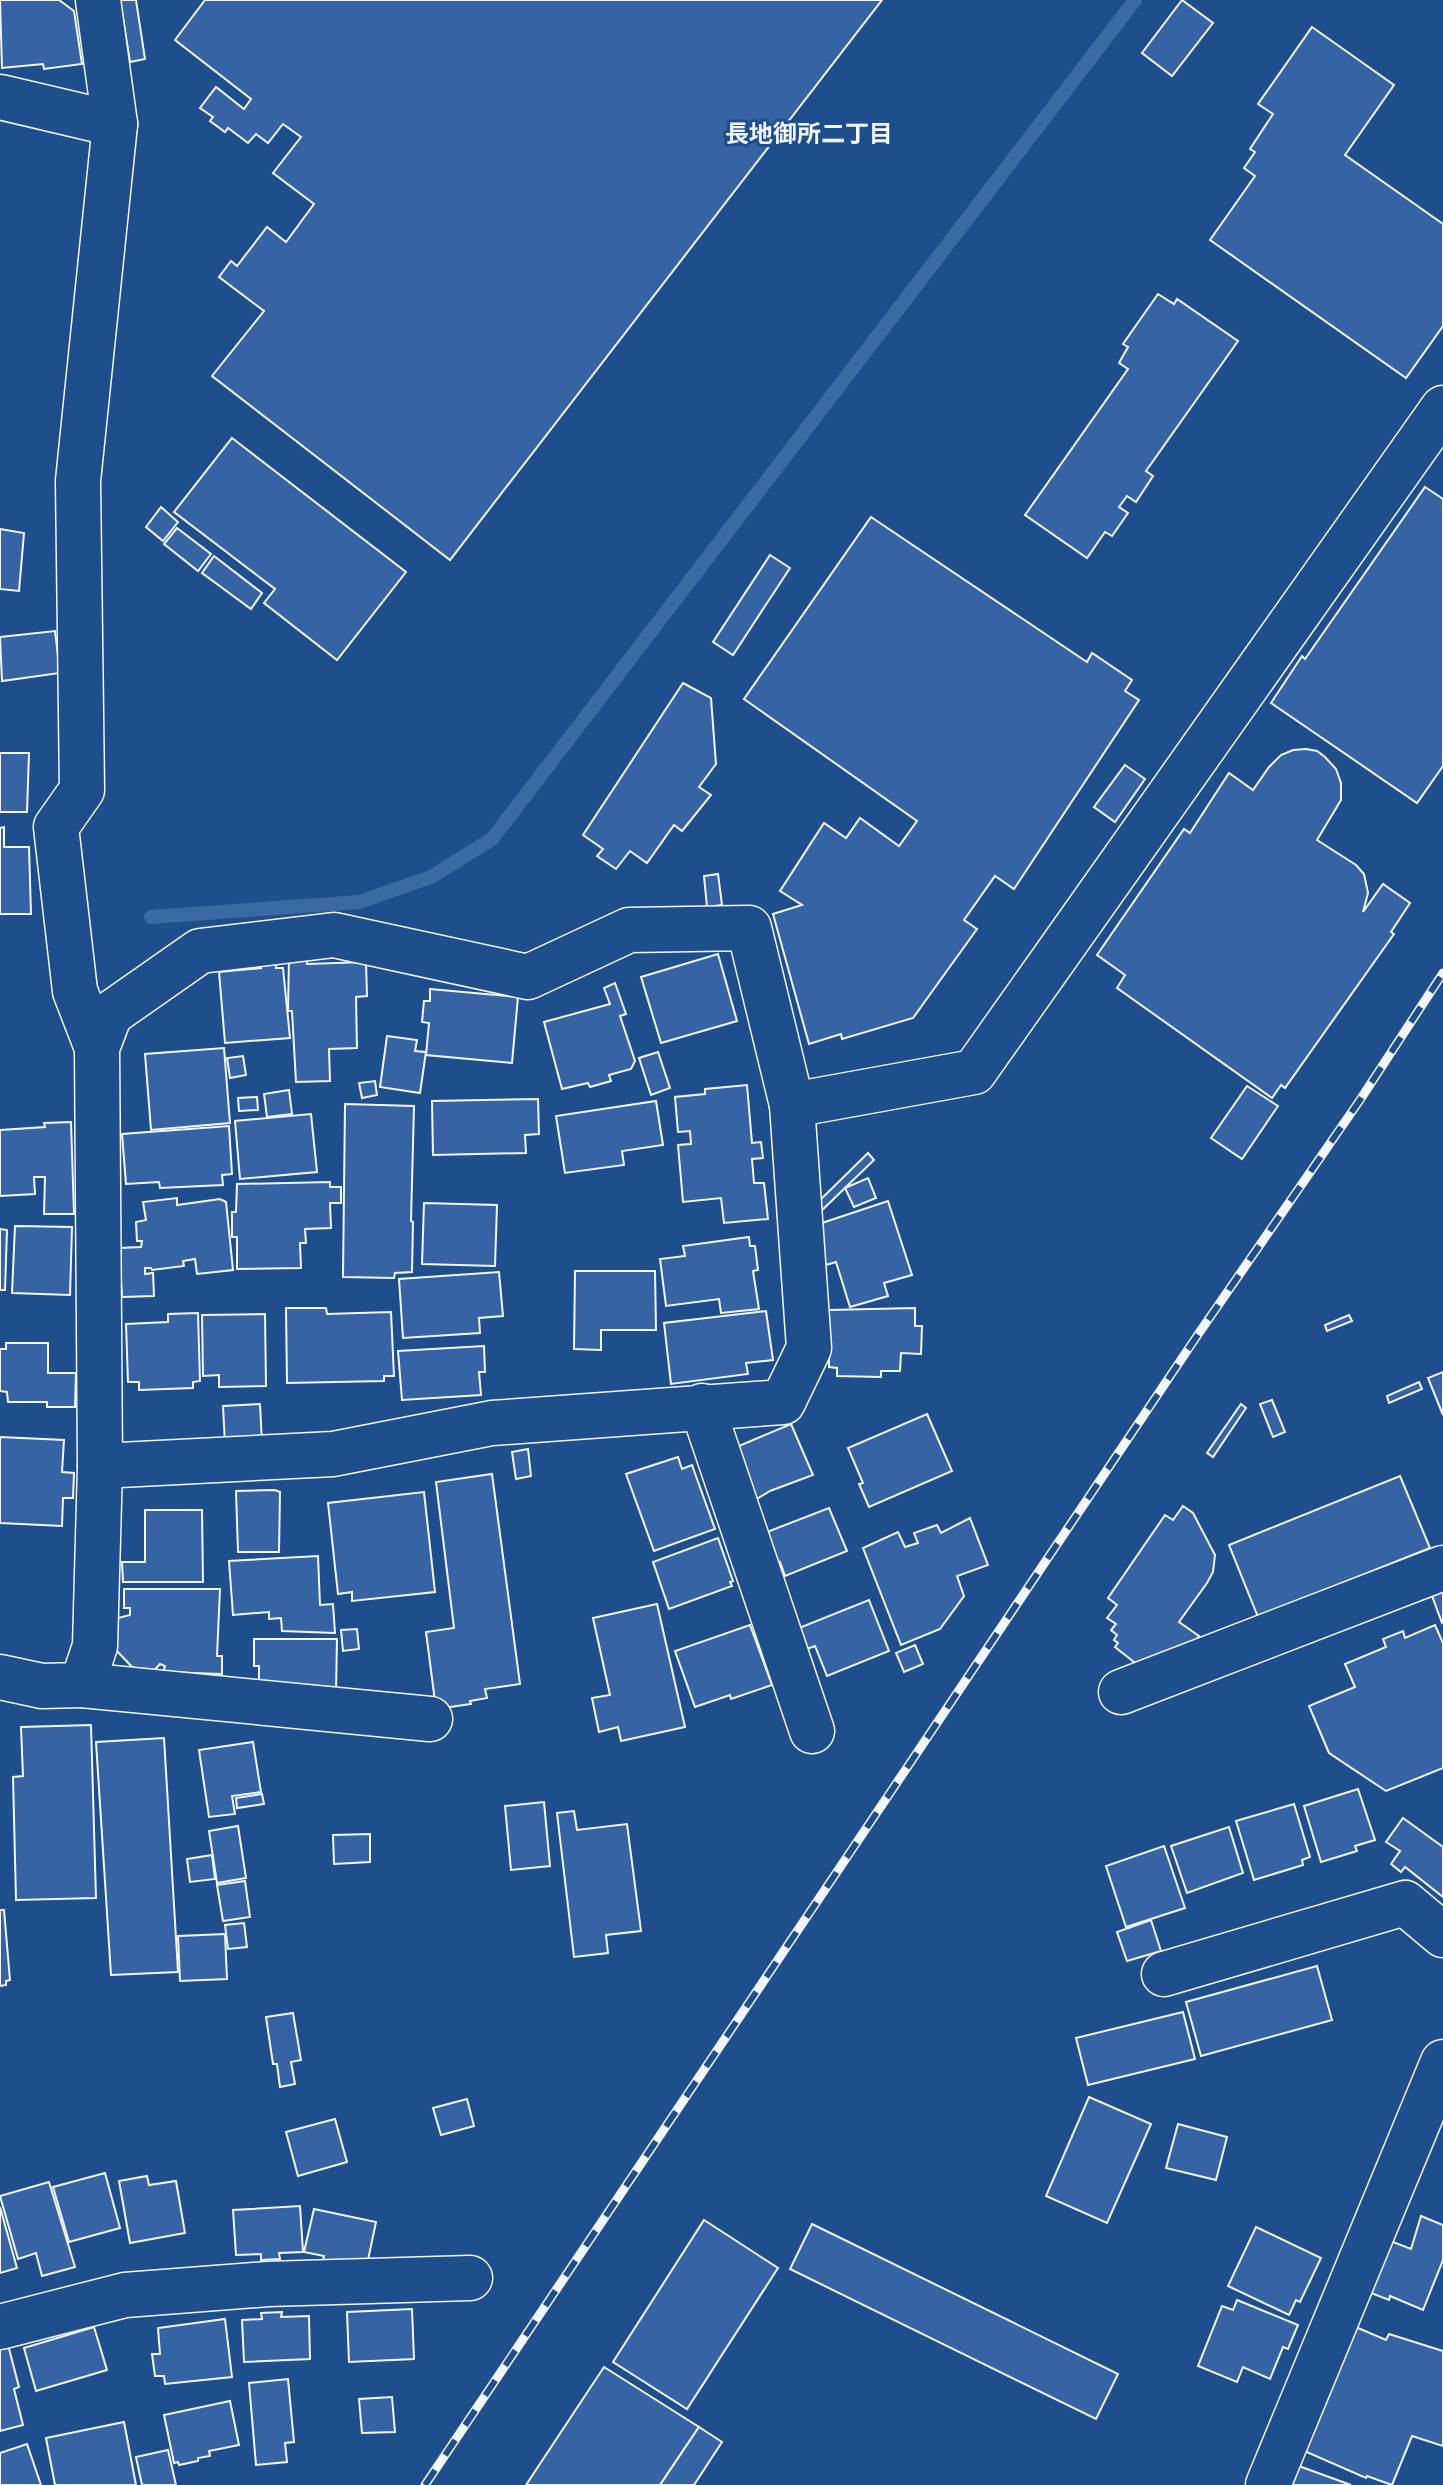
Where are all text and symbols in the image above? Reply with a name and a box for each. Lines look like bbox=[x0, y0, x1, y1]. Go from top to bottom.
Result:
district label: 長地御所二丁目 bbox=[725, 120, 893, 147]

